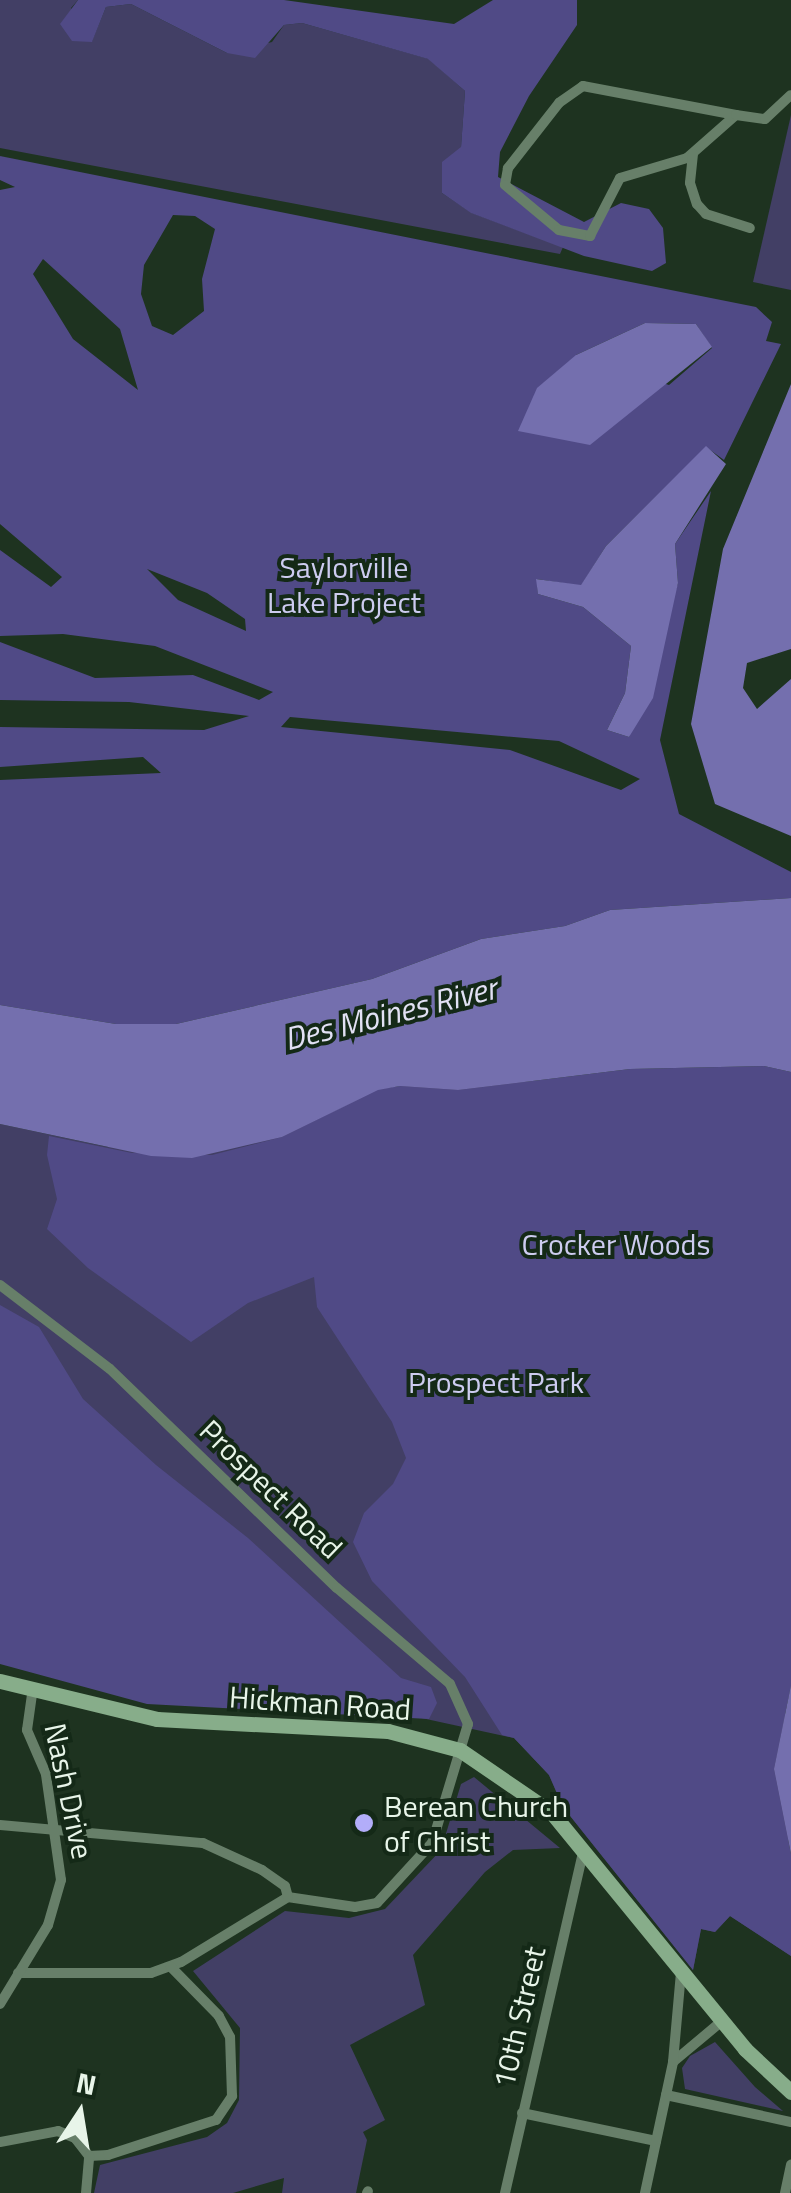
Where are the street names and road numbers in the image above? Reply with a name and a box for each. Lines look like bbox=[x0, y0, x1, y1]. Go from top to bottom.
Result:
street label: Prospect Road bbox=[192, 1412, 350, 1566]
street label: Hickman Road bbox=[228, 1679, 412, 1727]
street label: Nash Drive bbox=[37, 1720, 101, 1862]
street label: 10th Street bbox=[485, 1943, 553, 2091]

